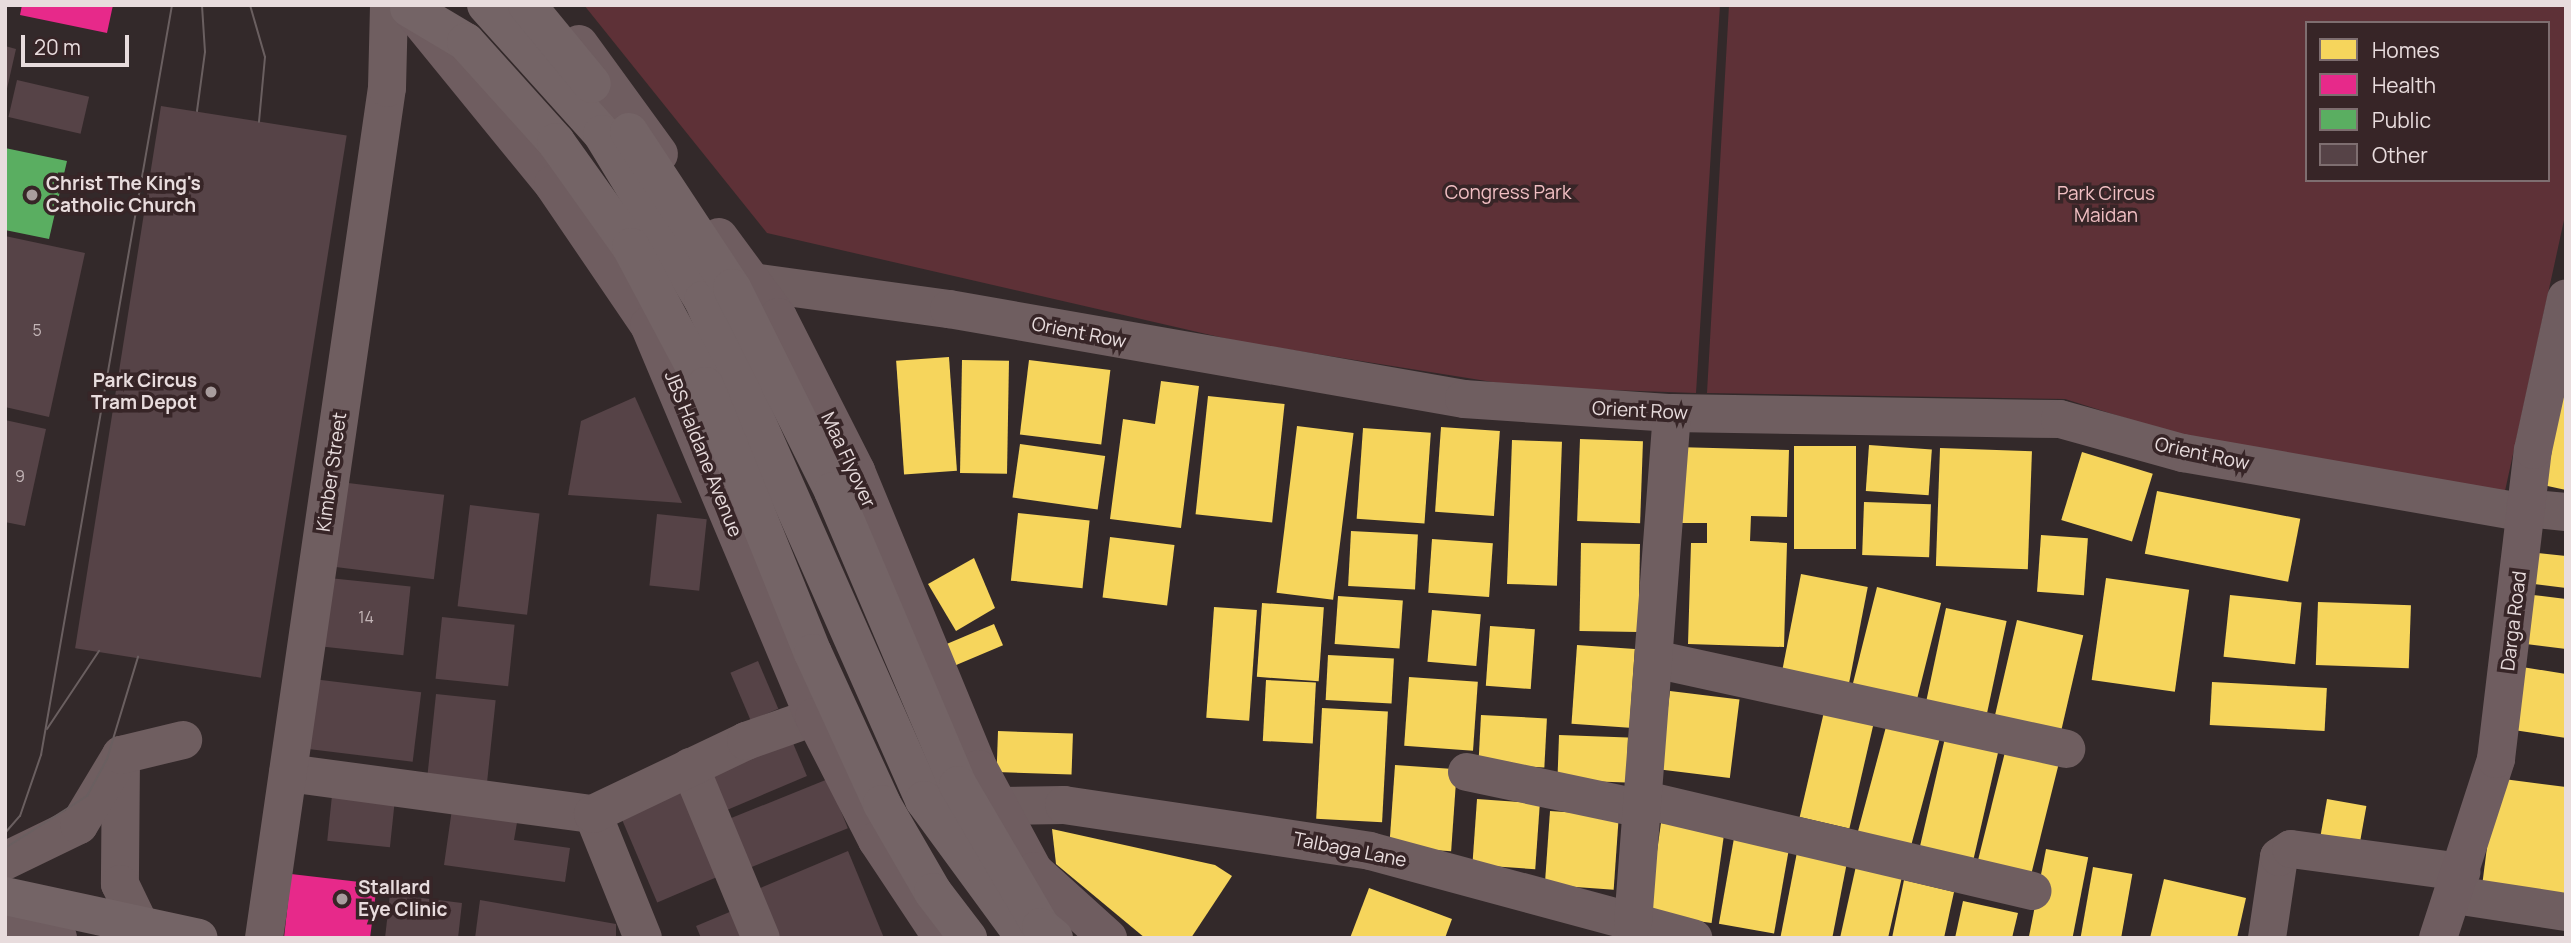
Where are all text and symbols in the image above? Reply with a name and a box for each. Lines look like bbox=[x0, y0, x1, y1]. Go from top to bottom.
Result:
scale bar bbox=[24, 21, 133, 65]
legend bbox=[2305, 21, 2550, 182]
text: 20 m bbox=[34, 33, 81, 61]
text: Homes bbox=[2372, 36, 2440, 64]
text: Health bbox=[2372, 71, 2436, 99]
text: Public bbox=[2372, 106, 2431, 134]
text: Other bbox=[2372, 141, 2428, 169]
place label: Christ The King's Catholic Church bbox=[46, 173, 201, 217]
park label: Congress Park bbox=[1445, 182, 1571, 204]
park label: Park Circus Maidan bbox=[2057, 183, 2155, 227]
marker: Christ The King's Catholic Church bbox=[24, 187, 40, 203]
street label: Orient Row bbox=[1030, 313, 1128, 353]
house number: 5 bbox=[32, 320, 42, 340]
street label: JBS Haldane Avenue bbox=[659, 368, 747, 540]
place label: Park Circus Tram Depot bbox=[91, 370, 197, 414]
marker: Park Circus Tram Depot bbox=[203, 384, 219, 400]
street label: Orient Row bbox=[1591, 397, 1689, 425]
street label: Maa Flyover bbox=[816, 409, 880, 511]
street label: Kimber Street bbox=[312, 411, 352, 533]
street label: Orient Row bbox=[2153, 433, 2251, 475]
house number: 9 bbox=[15, 466, 25, 486]
street label: Darga Road bbox=[2497, 570, 2531, 672]
house number: 14 bbox=[358, 607, 374, 627]
street label: Talbaga Lane bbox=[1291, 828, 1409, 872]
place label: Stallard Eye Clinic bbox=[358, 877, 447, 921]
marker: Stallard Eye Clinic bbox=[332, 889, 352, 909]

